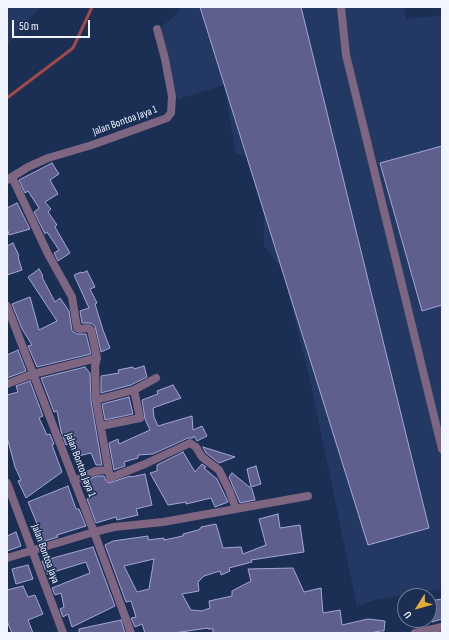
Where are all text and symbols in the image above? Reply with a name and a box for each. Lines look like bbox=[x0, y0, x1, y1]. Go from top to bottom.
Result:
scale bar bbox=[14, 12, 92, 38]
text: 50 m bbox=[19, 19, 39, 34]
street label: Jalan Bontoa Jaya 1 bbox=[91, 103, 159, 139]
street label: Jalan Bontoa Jaya 1 bbox=[62, 431, 98, 499]
street label: Jalan Bontoa Jaya bbox=[28, 523, 62, 585]
north arrow bbox=[397, 588, 437, 628]
text: U bbox=[401, 609, 415, 621]

